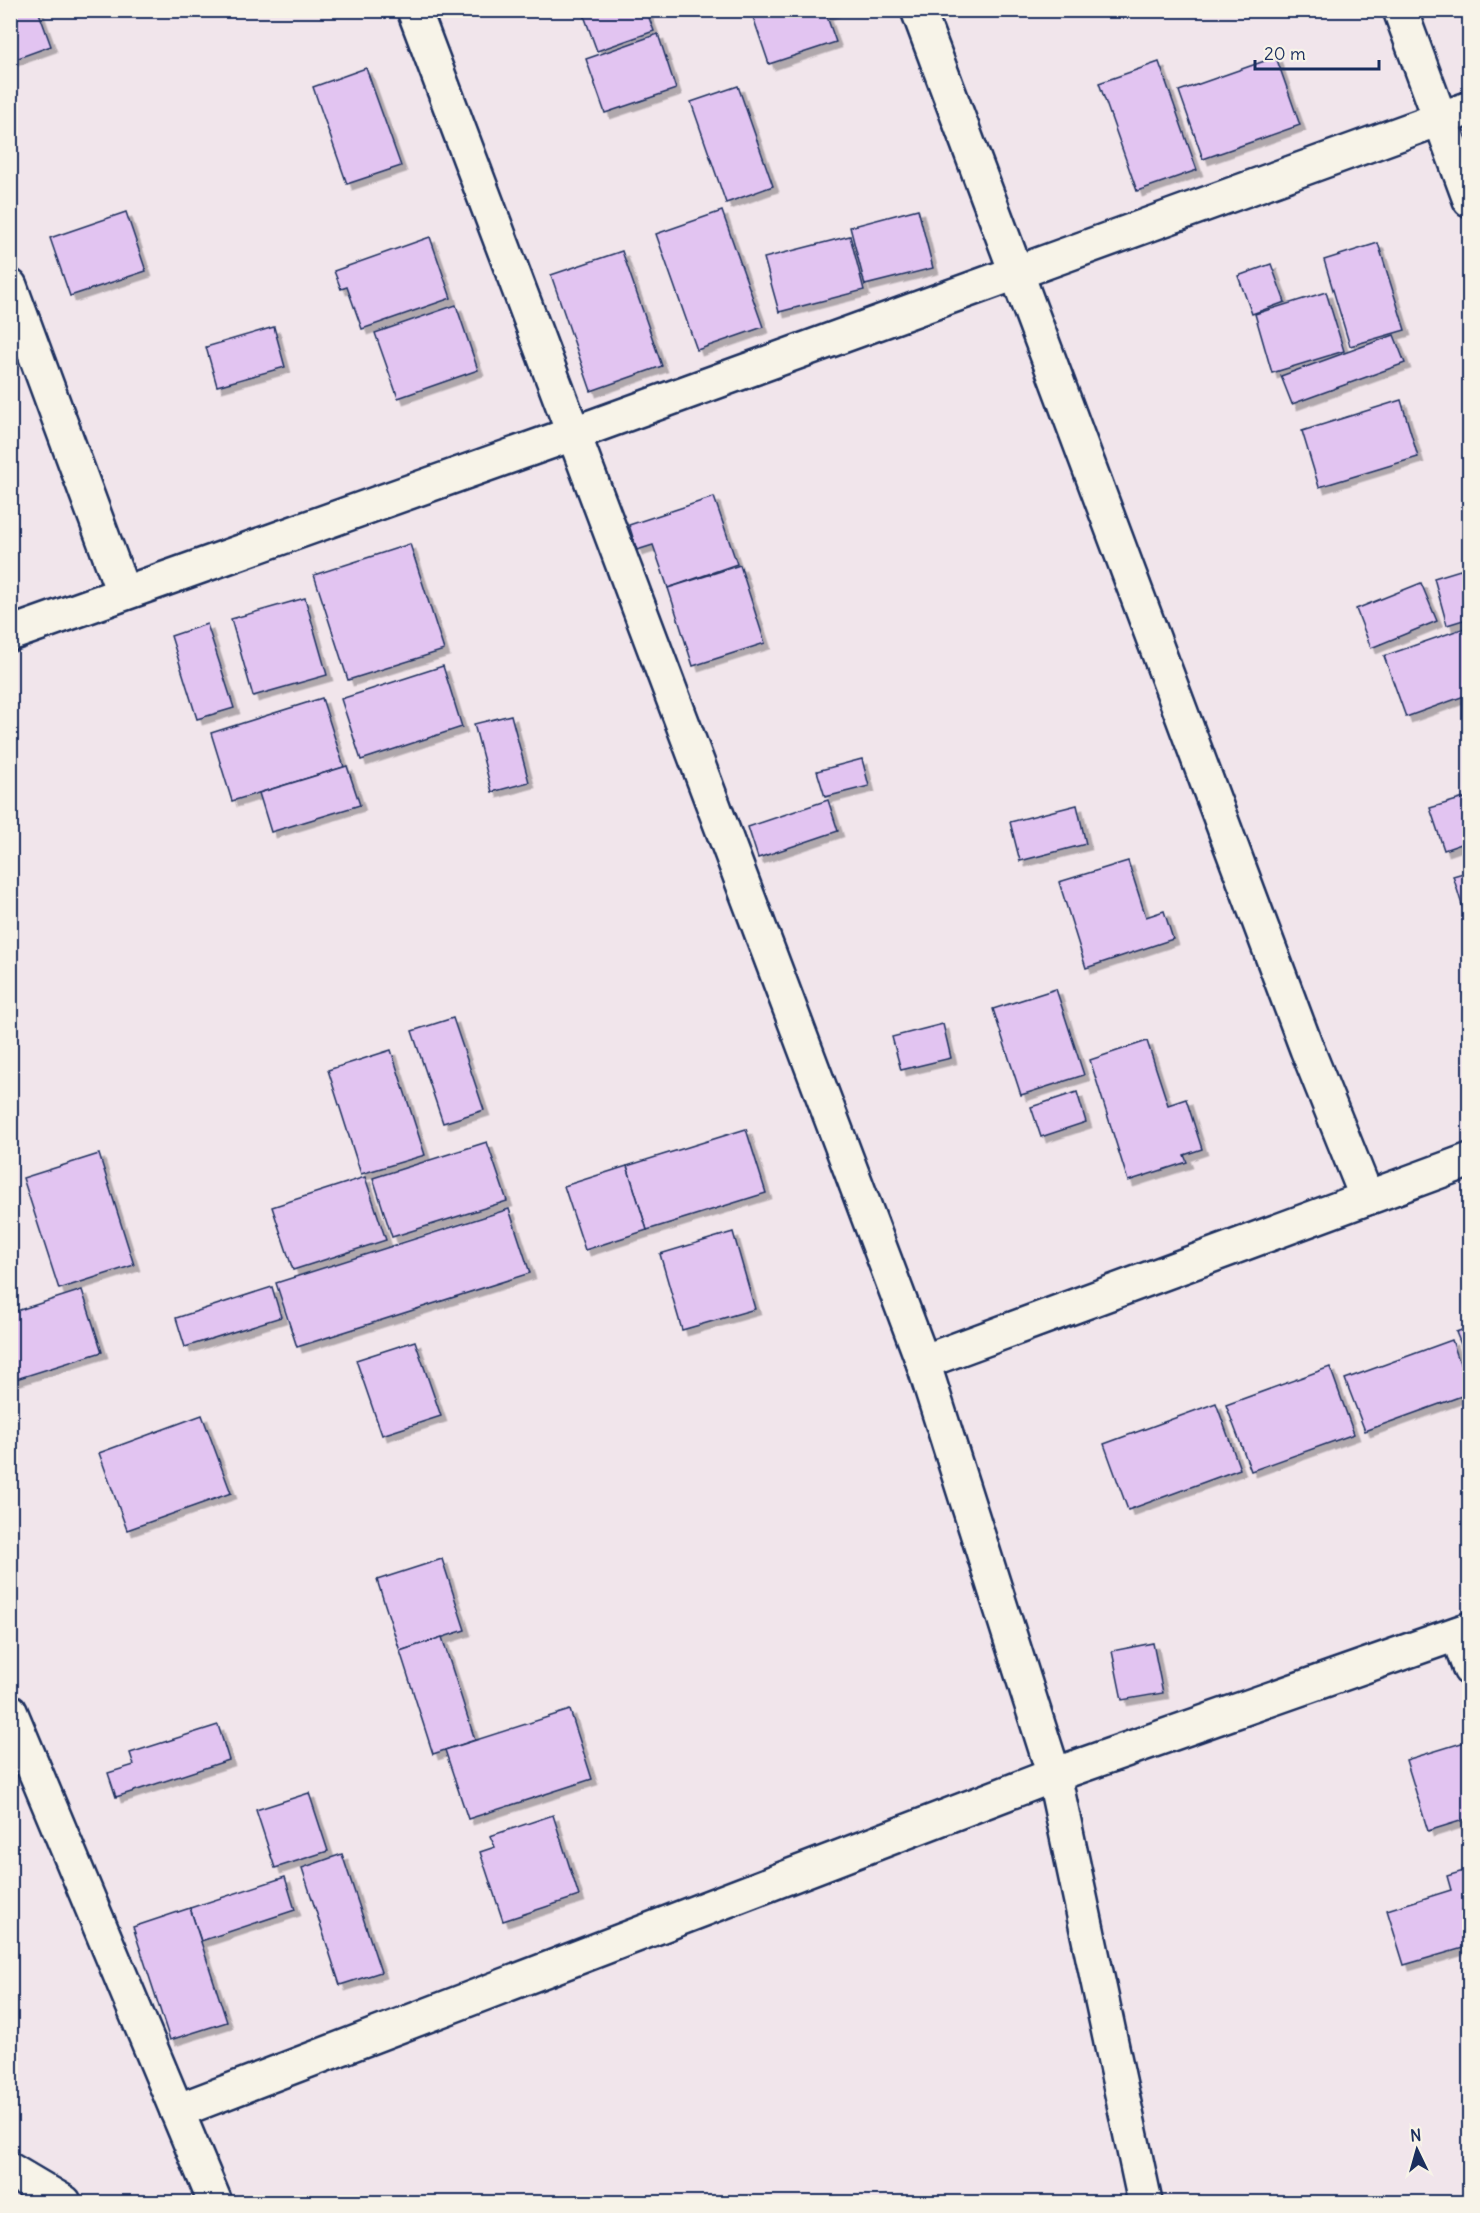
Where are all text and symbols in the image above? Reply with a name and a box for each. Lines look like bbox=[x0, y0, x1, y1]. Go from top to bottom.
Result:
scale bar bbox=[1255, 33, 1380, 71]
text: 20 m bbox=[1264, 42, 1306, 65]
north arrow bbox=[1387, 2120, 1447, 2180]
text: N bbox=[1409, 2125, 1422, 2146]

